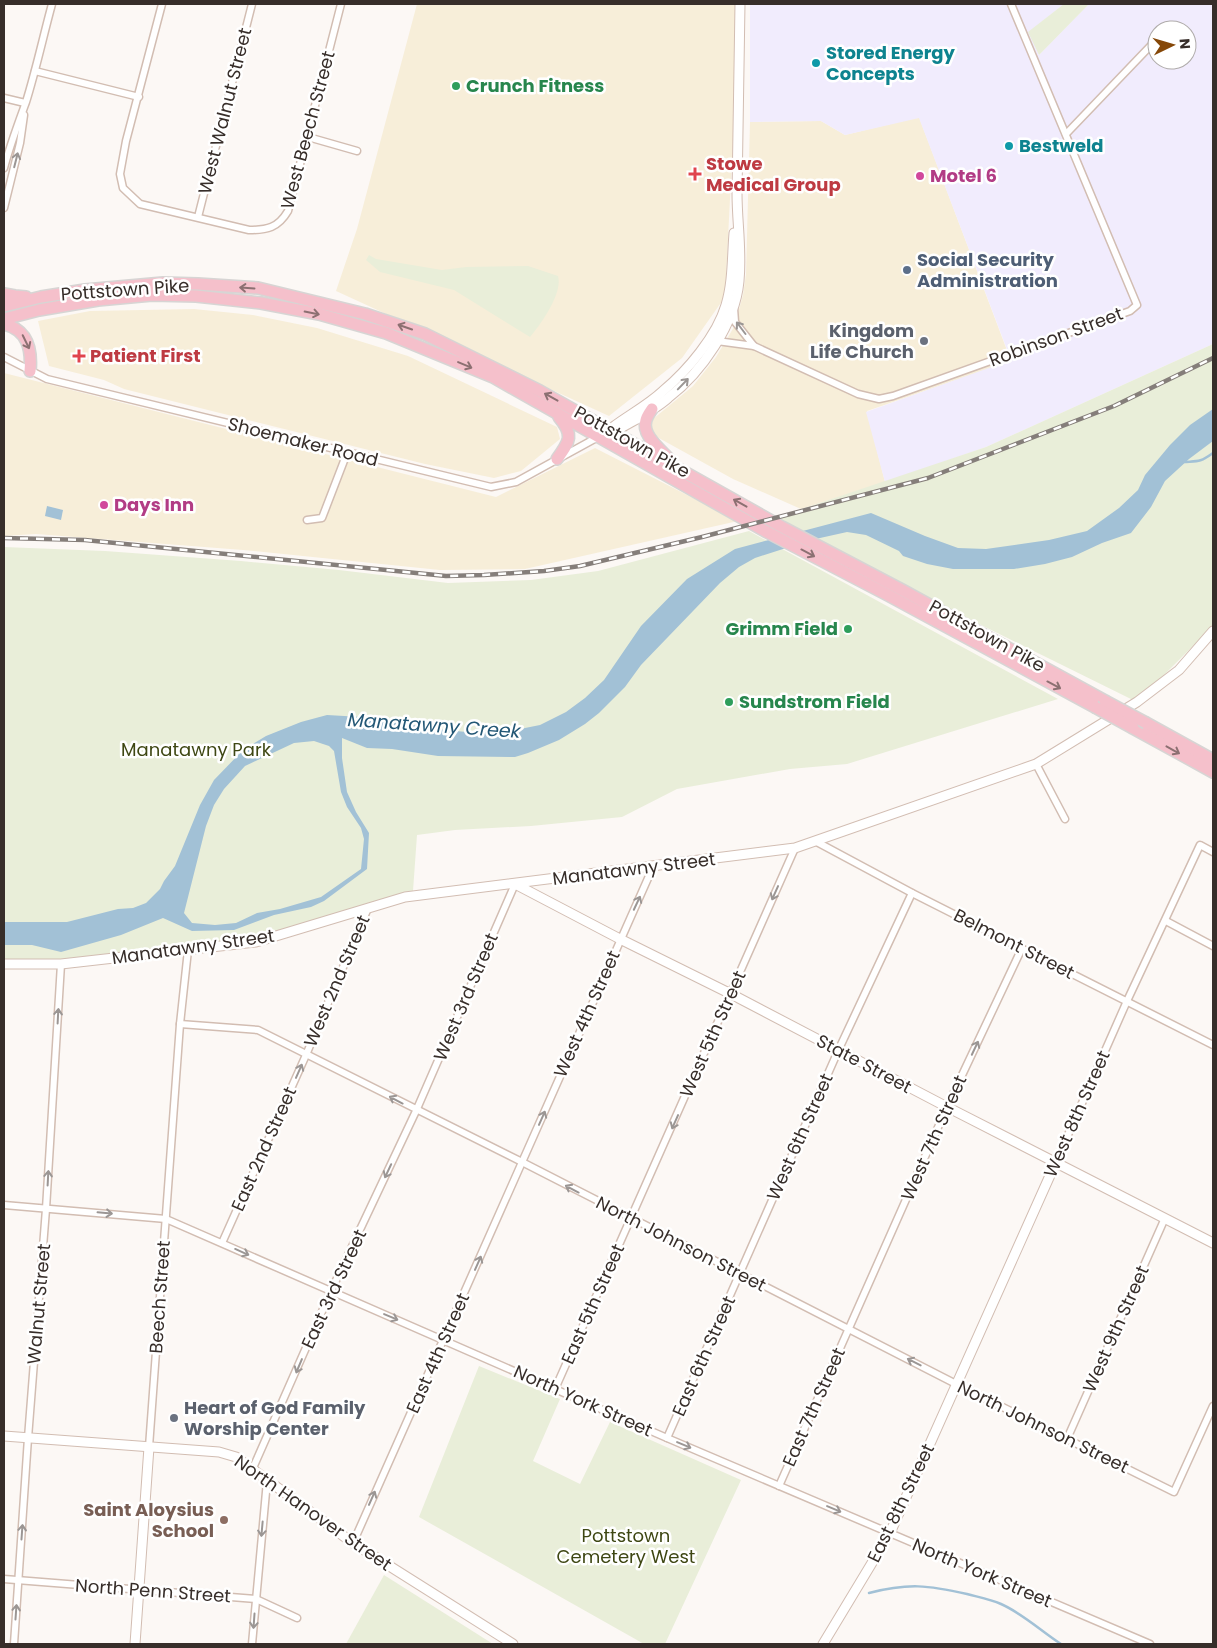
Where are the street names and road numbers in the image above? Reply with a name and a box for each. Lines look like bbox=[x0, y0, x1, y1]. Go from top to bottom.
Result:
street label: West Walnut Street bbox=[192, 25, 257, 197]
street label: West Beech Street bbox=[274, 48, 341, 212]
street label: Pottstown Pike bbox=[60, 273, 190, 306]
street label: Robinson Street bbox=[986, 301, 1126, 372]
street label: Pottstown Pike bbox=[570, 399, 695, 484]
street label: Shoemaker Road bbox=[225, 411, 381, 472]
street label: Pottstown Pike bbox=[925, 593, 1050, 678]
street label: Manatawny Street bbox=[551, 846, 717, 891]
street label: Belmont Street bbox=[950, 902, 1079, 985]
street label: West 2nd Street bbox=[297, 911, 376, 1051]
street label: Manatawny Street bbox=[110, 923, 276, 970]
street label: West 3rd Street bbox=[427, 929, 504, 1065]
street label: West 4th Street bbox=[547, 946, 626, 1081]
street label: West 5th Street bbox=[673, 966, 752, 1101]
street label: State Street bbox=[812, 1028, 916, 1099]
street label: West 8th Street bbox=[1037, 1046, 1116, 1181]
street label: West 6th Street bbox=[760, 1069, 839, 1204]
street label: West 7th Street bbox=[895, 1071, 972, 1205]
street label: East 2nd Street bbox=[225, 1083, 302, 1215]
street label: North Johnson Street bbox=[592, 1190, 771, 1297]
street label: East 3rd Street bbox=[295, 1225, 372, 1353]
street label: Beech Street bbox=[143, 1240, 176, 1354]
street label: East 5th Street bbox=[555, 1240, 630, 1368]
street label: Walnut Street bbox=[21, 1242, 56, 1365]
street label: West 9th Street bbox=[1076, 1261, 1155, 1396]
street label: East 4th Street bbox=[400, 1289, 475, 1417]
street label: East 6th Street bbox=[666, 1292, 741, 1420]
street label: East 7th Street bbox=[776, 1343, 851, 1470]
street label: North York Street bbox=[510, 1359, 656, 1442]
street label: North Johnson Street bbox=[953, 1374, 1133, 1479]
street label: East 8th Street bbox=[861, 1439, 940, 1566]
street label: North Hanover Street bbox=[230, 1449, 397, 1576]
street label: North York Street bbox=[909, 1532, 1056, 1613]
street label: North Penn Street bbox=[74, 1573, 232, 1608]

